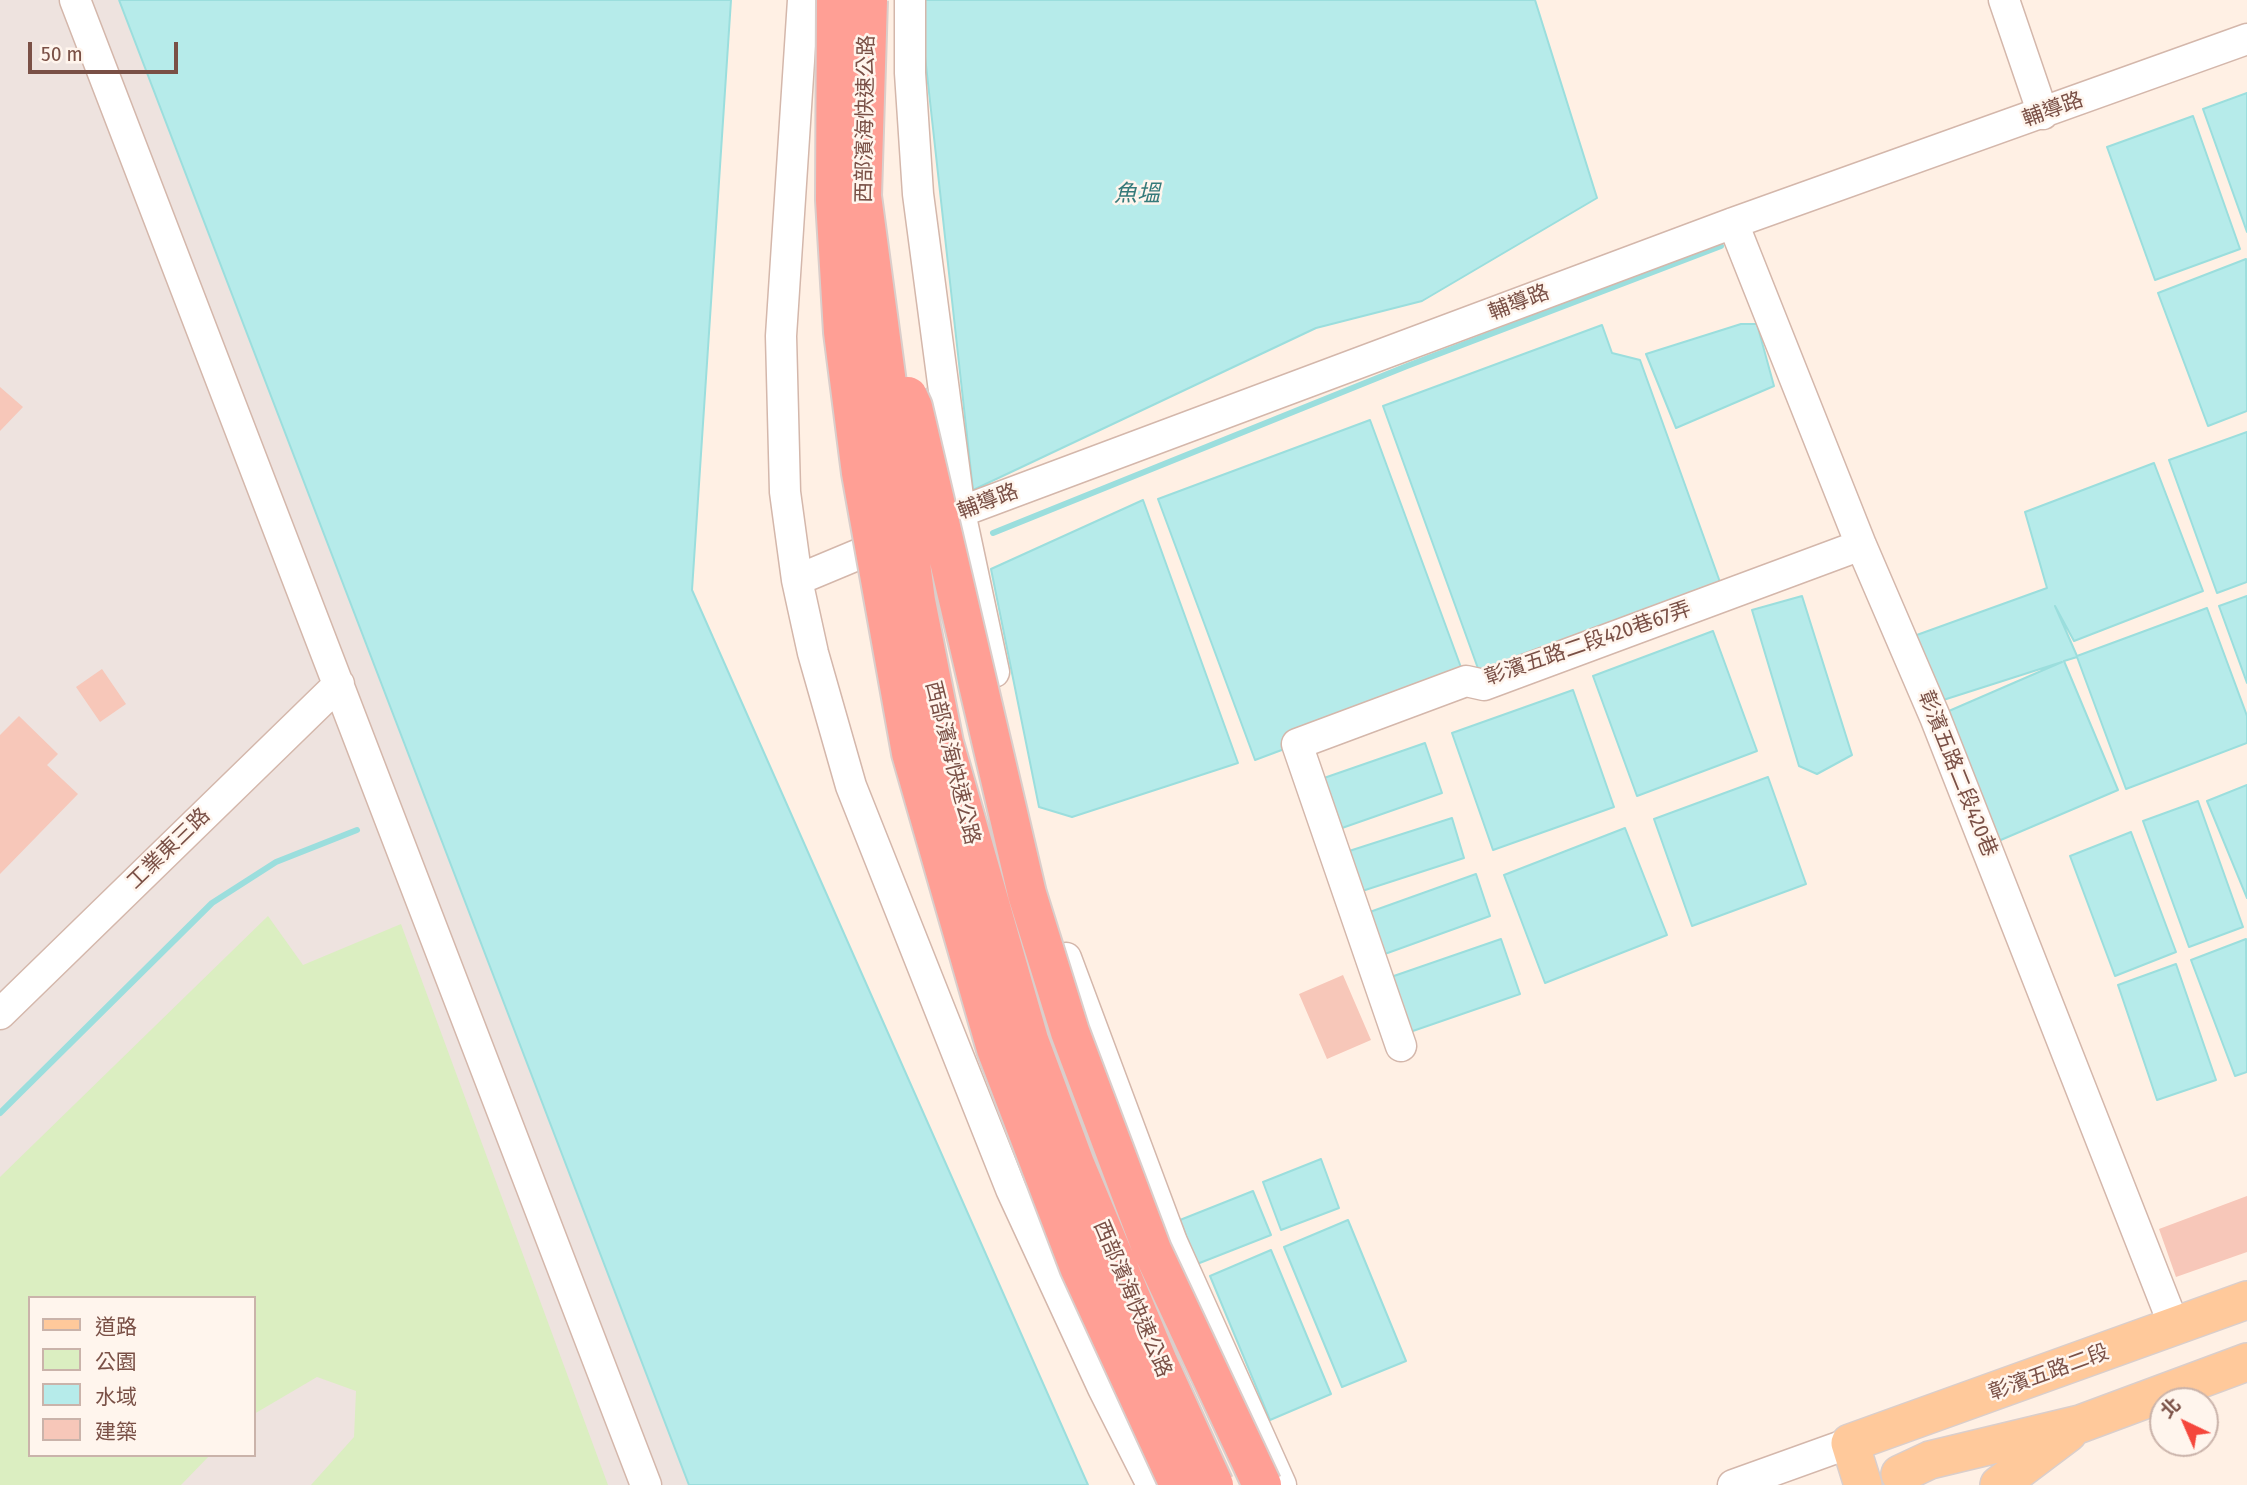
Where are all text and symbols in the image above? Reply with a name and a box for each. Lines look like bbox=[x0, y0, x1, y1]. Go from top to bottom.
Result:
scale bar bbox=[32, 28, 182, 72]
street label: 西部濱海快速公路 bbox=[852, 35, 880, 203]
text: 50 m bbox=[41, 41, 83, 67]
street label: 輔導路 bbox=[2019, 87, 2087, 133]
water label: 魚塭 bbox=[1114, 181, 1160, 209]
street label: 輔導路 bbox=[1485, 280, 1553, 326]
street label: 輔導路 bbox=[954, 479, 1022, 525]
street label: 彰濱五路二段420巷67弄 bbox=[1482, 597, 1694, 691]
street label: 西部濱海快速公路 bbox=[919, 678, 985, 848]
street label: 彰濱五路二段420巷 bbox=[1912, 687, 2002, 861]
street label: 工業東三路 bbox=[122, 803, 216, 895]
street label: 西部濱海快速公路 bbox=[1088, 1217, 1176, 1381]
legend bbox=[28, 1296, 256, 1457]
text: 道路 bbox=[95, 1314, 137, 1340]
street label: 彰濱五路二段 bbox=[1985, 1340, 2113, 1406]
text: 公園 bbox=[95, 1349, 137, 1375]
text: 水域 bbox=[95, 1384, 137, 1410]
north arrow bbox=[2149, 1387, 2219, 1457]
text: 北 bbox=[2156, 1393, 2185, 1423]
text: 建築 bbox=[95, 1419, 137, 1445]

